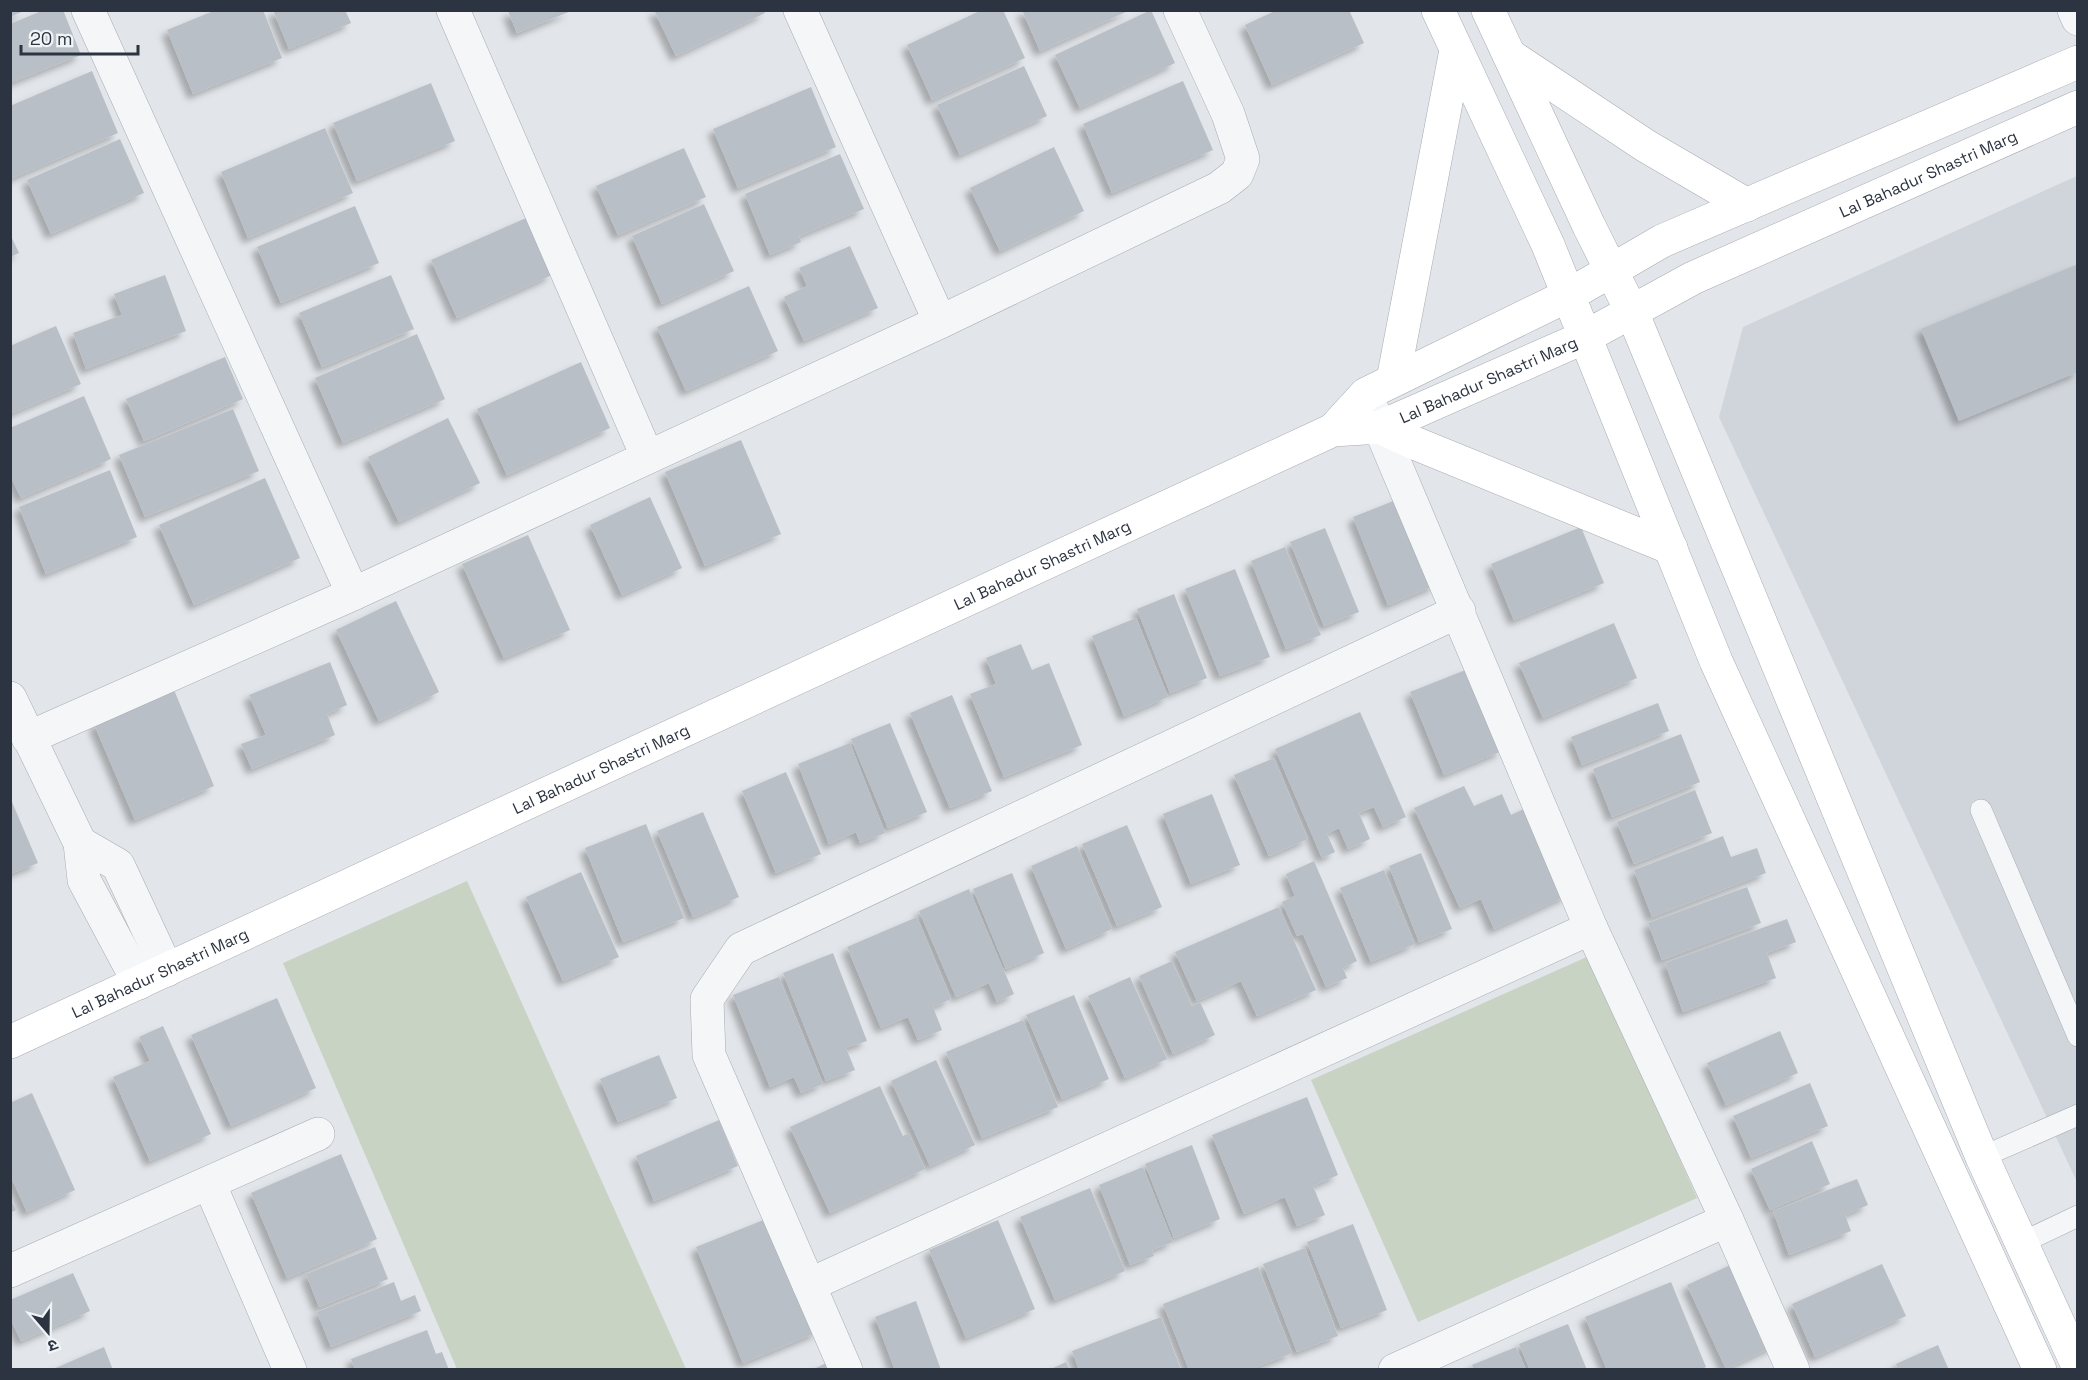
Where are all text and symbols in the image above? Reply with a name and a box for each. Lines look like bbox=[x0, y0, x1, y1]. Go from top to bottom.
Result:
scale bar bbox=[21, 18, 138, 56]
text: 20 m bbox=[30, 27, 73, 50]
street label: Lal Bahadur Shastri Marg bbox=[1836, 125, 2020, 222]
street label: Lal Bahadur Shastri Marg bbox=[1396, 331, 1581, 428]
street label: Lal Bahadur Shastri Marg bbox=[950, 515, 1134, 615]
street label: Lal Bahadur Shastri Marg bbox=[509, 719, 693, 819]
street label: Lal Bahadur Shastri Marg bbox=[68, 923, 251, 1023]
north arrow bbox=[18, 1302, 78, 1362]
text: उ bbox=[44, 1334, 61, 1357]

